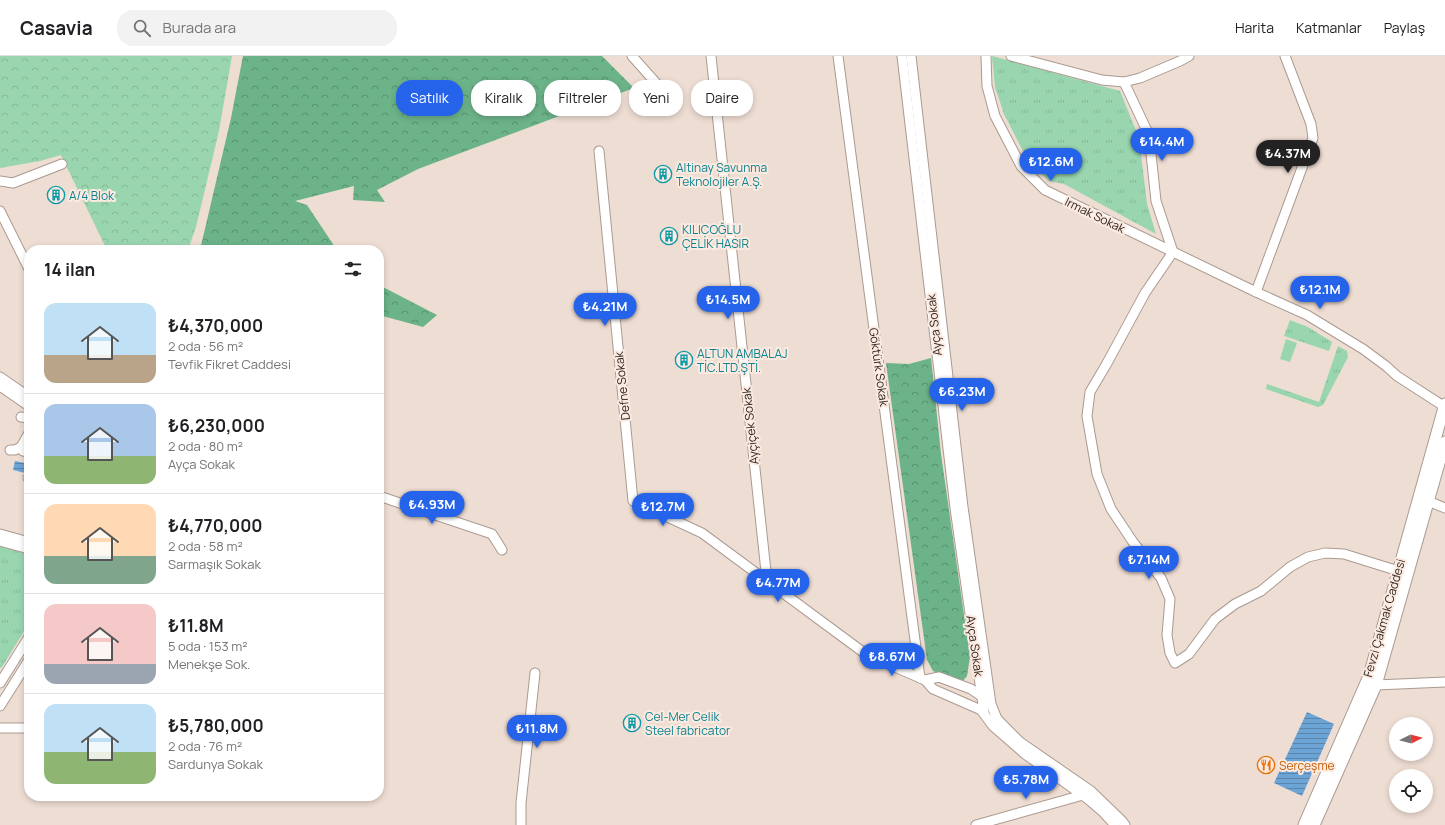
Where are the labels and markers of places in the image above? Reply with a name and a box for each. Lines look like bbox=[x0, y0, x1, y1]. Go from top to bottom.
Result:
pin: ₺14.4M bbox=[1129, 128, 1195, 162]
pin: ₺4.37M bbox=[1255, 140, 1321, 174]
pin: ₺12.6M bbox=[1018, 148, 1084, 182]
place label: Altinay Savunma Teknolojiler A.Ş. bbox=[676, 159, 767, 190]
building icon: Altinay Savunma Teknolojiler A.Ş. bbox=[653, 164, 673, 184]
building icon: A/4 Blok bbox=[46, 185, 66, 205]
place label: A/4 Blok bbox=[69, 187, 115, 204]
place label: KILIÇOĞLU ÇELİK HASIR bbox=[682, 221, 749, 252]
building icon: KILIÇOĞLU ÇELİK HASIR bbox=[659, 226, 679, 246]
pin: ₺12.1M bbox=[1287, 276, 1353, 310]
pin: ₺14.5M bbox=[695, 286, 761, 320]
pin: ₺4.21M bbox=[572, 293, 638, 327]
place label: ALTUN AMBALAJ TİC.LTD.ŞTİ. bbox=[697, 345, 788, 376]
building icon: ALTUN AMBALAJ TİC.LTD.ŞTİ. bbox=[674, 350, 694, 370]
pin: ₺6.23M bbox=[929, 378, 995, 412]
pin: ₺4.93M bbox=[399, 491, 465, 525]
pin: ₺12.7M bbox=[630, 493, 696, 527]
pin: ₺7.14M bbox=[1116, 546, 1182, 580]
pin: ₺4.77M bbox=[745, 569, 811, 603]
pin: ₺8.67M bbox=[859, 643, 925, 677]
place label: Cel-Mer Celik Steel fabricator bbox=[645, 708, 731, 739]
building icon: Cel-Mer Celik Steel fabricator bbox=[622, 713, 642, 733]
pin: ₺11.8M bbox=[504, 715, 570, 749]
restaurant icon: Serçeşme bbox=[1256, 755, 1276, 775]
place label: Serçeşme bbox=[1279, 757, 1335, 774]
pin: ₺5.78M bbox=[993, 766, 1059, 800]

